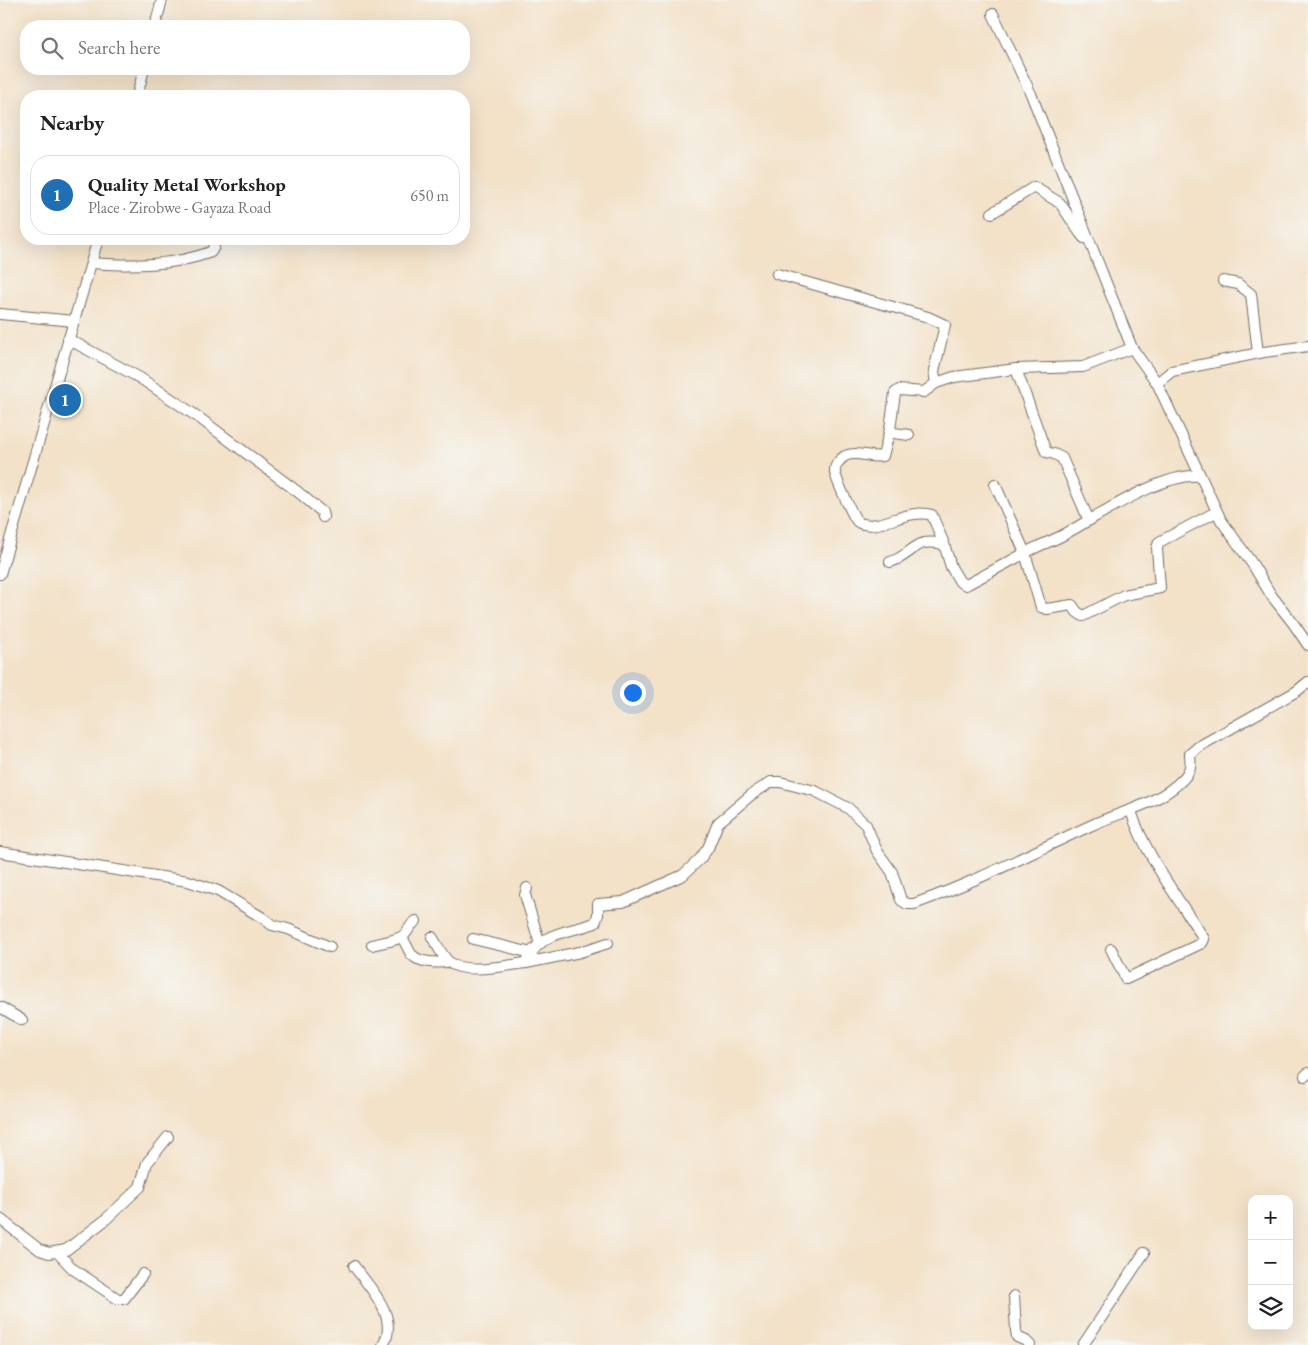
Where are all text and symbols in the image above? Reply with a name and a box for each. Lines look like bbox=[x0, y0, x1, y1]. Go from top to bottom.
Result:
search box bbox=[20, 20, 470, 75]
icon: search bbox=[38, 34, 66, 62]
text: Search here bbox=[78, 35, 160, 60]
text: Nearby bbox=[40, 109, 104, 136]
text: Quality Metal Workshop bbox=[88, 172, 286, 197]
text: 1 bbox=[53, 185, 61, 206]
text: 650 m bbox=[410, 185, 449, 206]
text: Place · Zirobwe - Gayaza Road bbox=[88, 197, 271, 218]
pin: 1 bbox=[49, 381, 81, 419]
your location bbox=[620, 680, 646, 706]
map controls bbox=[1248, 1195, 1293, 1330]
button: + bbox=[1248, 1195, 1293, 1240]
button: − bbox=[1248, 1240, 1293, 1285]
button: layers bbox=[1248, 1285, 1293, 1330]

